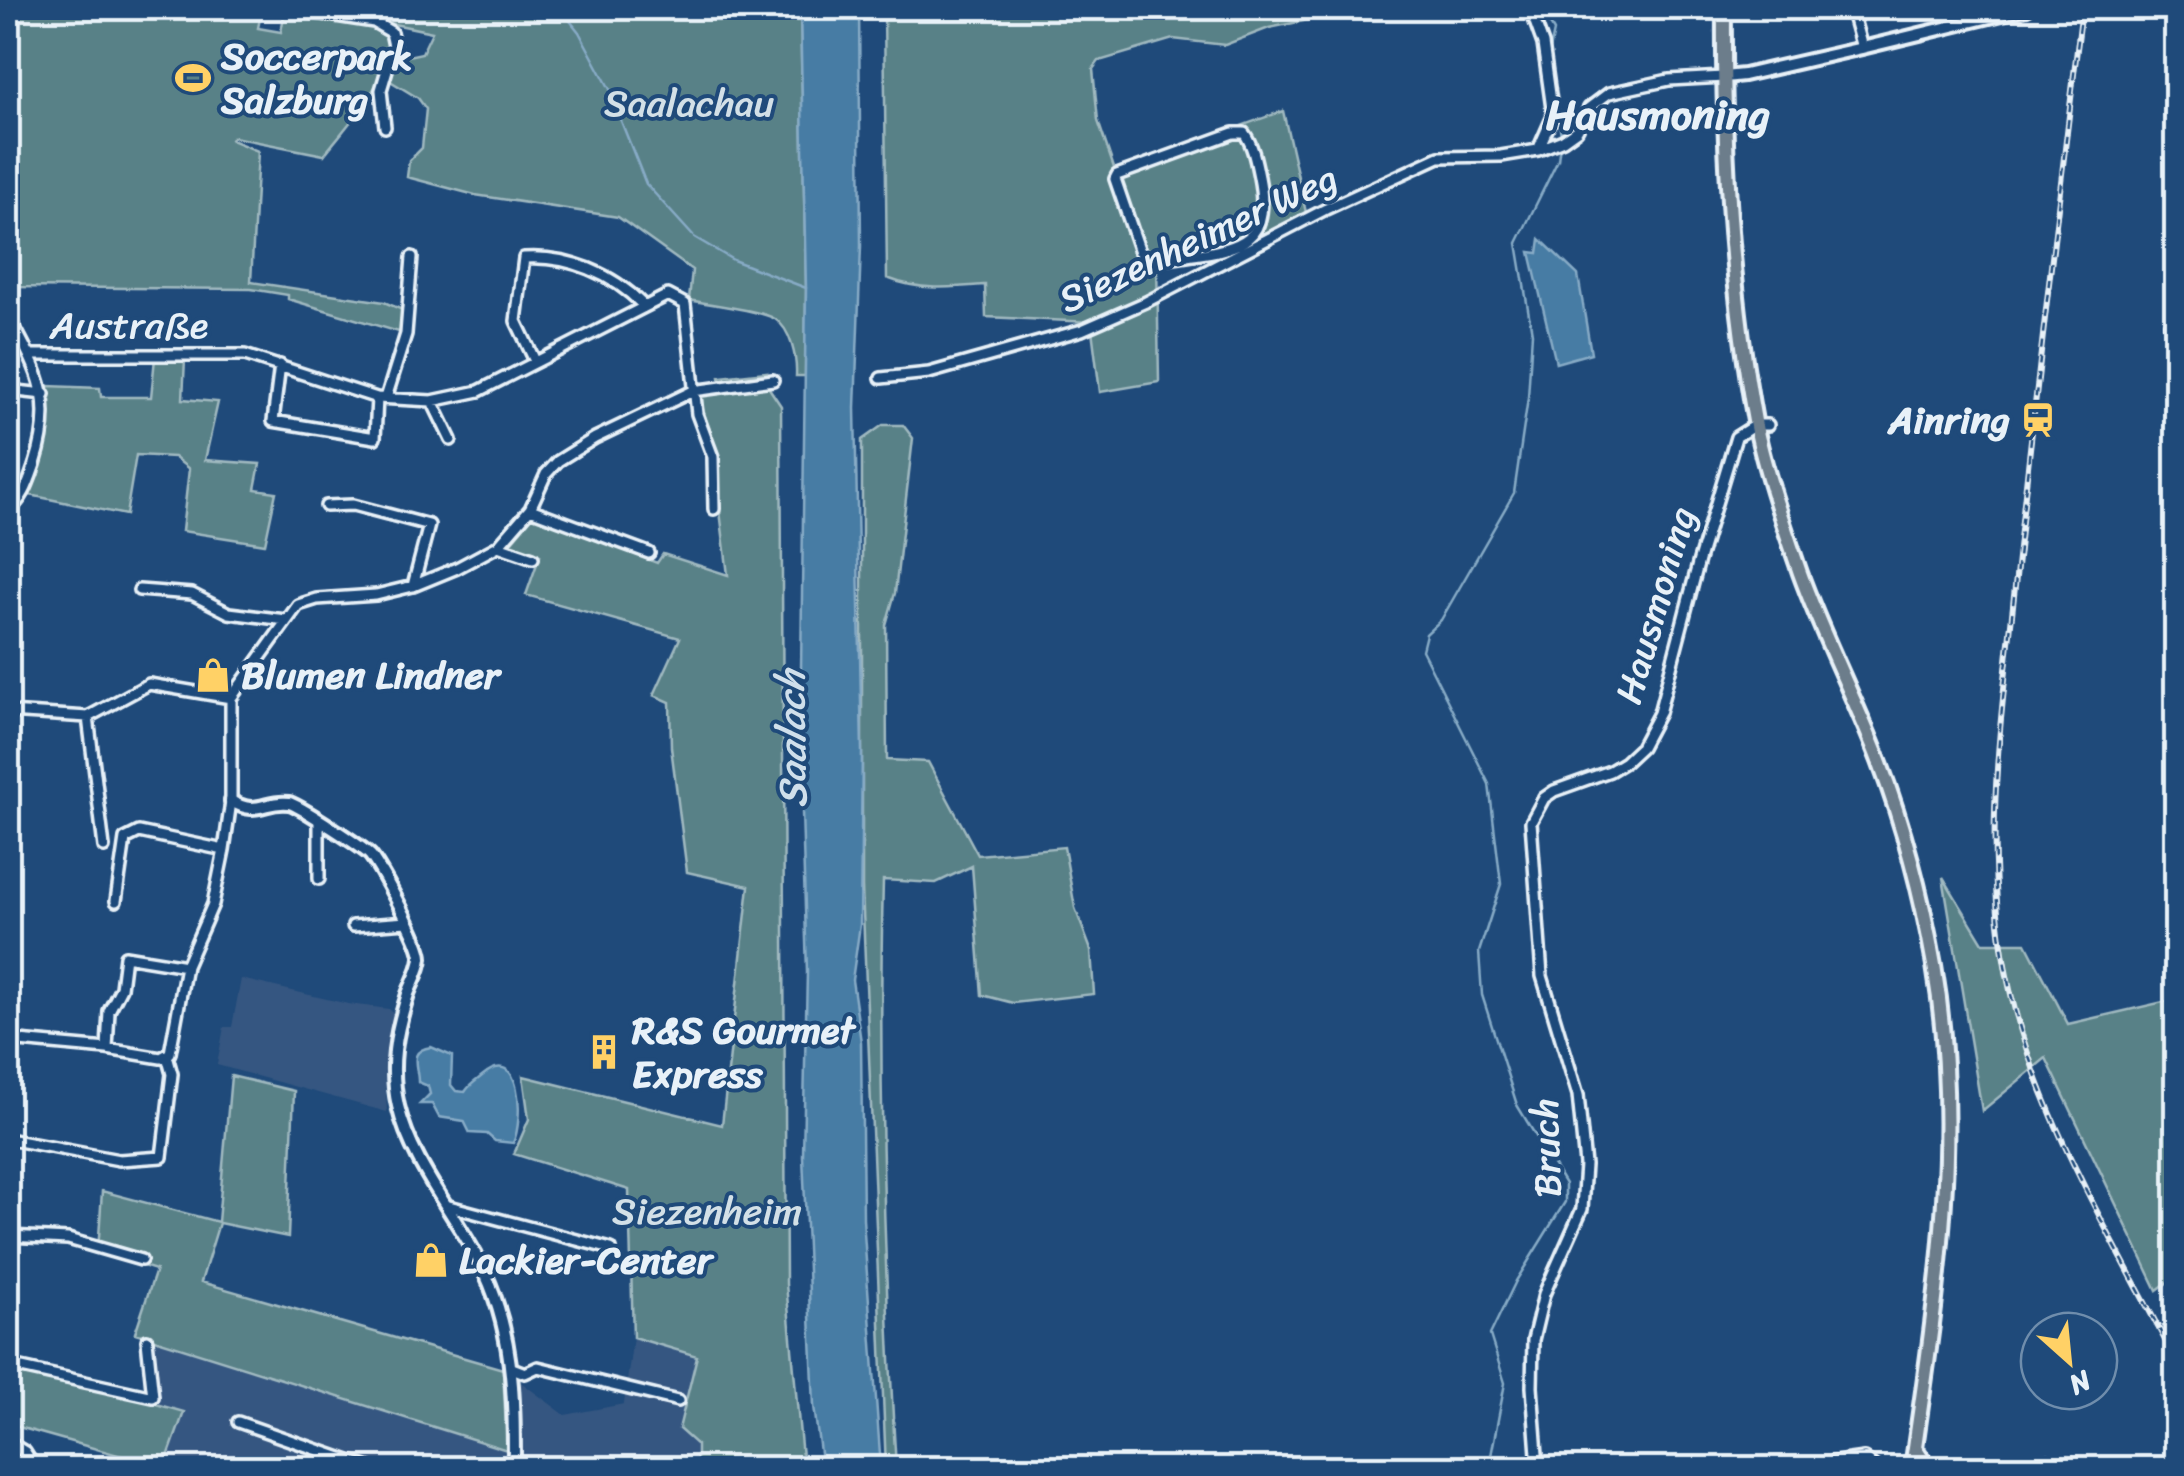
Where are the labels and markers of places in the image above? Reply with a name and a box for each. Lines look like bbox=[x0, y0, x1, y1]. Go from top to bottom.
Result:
place label: Soccerpark Salzburg bbox=[220, 23, 412, 134]
sports icon: Soccerpark Salzburg bbox=[174, 59, 212, 97]
place label: Ainring bbox=[1886, 387, 2010, 454]
station icon: Ainring bbox=[2019, 401, 2057, 439]
place label: Blumen Lindner bbox=[241, 642, 503, 709]
shop icon: Blumen Lindner bbox=[194, 656, 232, 694]
place label: R&S Gourmet Express bbox=[631, 997, 857, 1108]
building icon: R&S Gourmet Express bbox=[585, 1033, 623, 1071]
place label: Lackier-Center bbox=[459, 1227, 715, 1294]
shop icon: Lackier-Center bbox=[412, 1241, 450, 1279]

